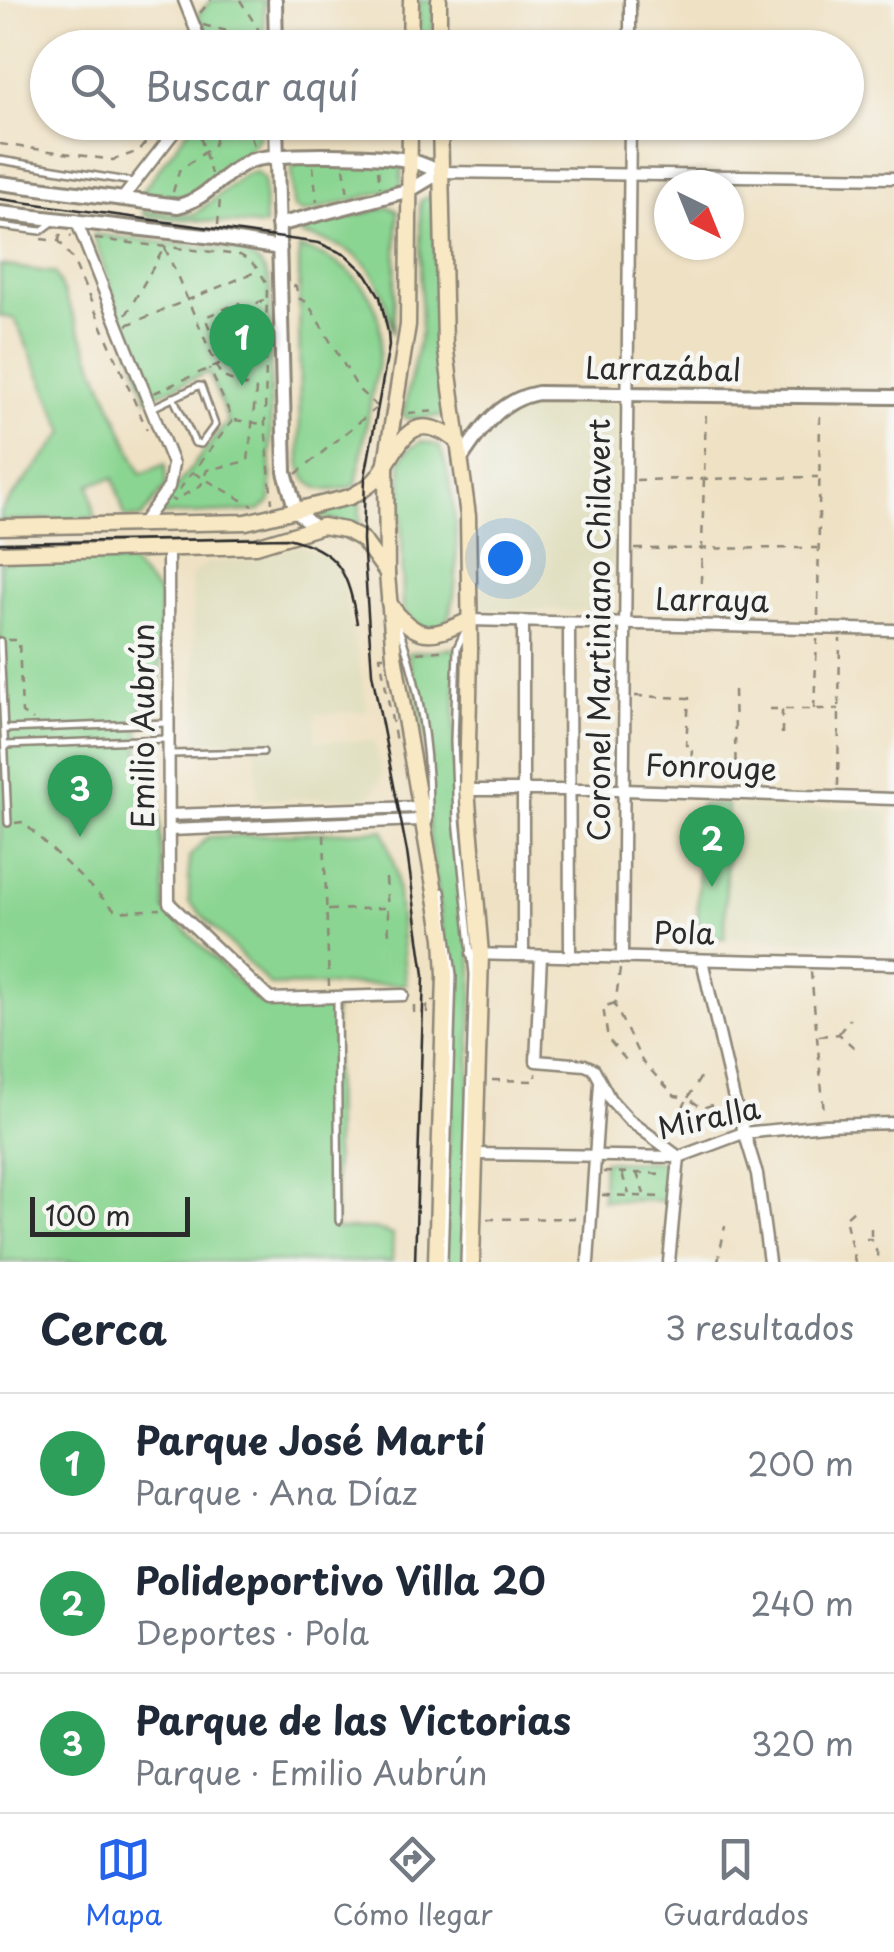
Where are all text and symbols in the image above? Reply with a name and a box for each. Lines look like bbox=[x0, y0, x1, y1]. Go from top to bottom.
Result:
search box bbox=[30, 30, 864, 140]
text: Buscar aquí bbox=[145, 57, 359, 114]
icon: search bbox=[65, 58, 120, 113]
north arrow bbox=[654, 170, 744, 260]
pin: 1 bbox=[210, 304, 274, 386]
street label: Larrazábal bbox=[585, 344, 741, 391]
street label: Coronel Martiniano Chilavert bbox=[575, 419, 620, 841]
your location bbox=[480, 533, 531, 584]
street label: Larraya bbox=[655, 575, 770, 622]
street label: Emilio Aubrún bbox=[119, 623, 164, 829]
street label: Fonrouge bbox=[644, 741, 778, 790]
pin: 3 bbox=[48, 754, 112, 837]
pin: 2 bbox=[680, 804, 744, 887]
street label: Pola bbox=[653, 908, 715, 955]
street label: Miralla bbox=[653, 1084, 764, 1149]
scale bar bbox=[30, 1192, 190, 1236]
text: 100 m bbox=[45, 1193, 131, 1236]
text: Cerca bbox=[40, 1296, 167, 1359]
text: 3 resultados bbox=[665, 1303, 854, 1351]
text: Parque José Martí bbox=[135, 1411, 485, 1468]
text: 1 bbox=[65, 1439, 80, 1487]
text: 200 m bbox=[747, 1439, 854, 1487]
text: Parque · Ana Díaz bbox=[135, 1468, 418, 1516]
text: Polideportivo Villa 20 bbox=[135, 1551, 546, 1608]
text: 2 bbox=[61, 1579, 84, 1627]
text: 240 m bbox=[751, 1579, 854, 1627]
text: Deportes · Pola bbox=[135, 1608, 369, 1656]
text: Parque de las Victorias bbox=[135, 1691, 571, 1748]
text: 3 bbox=[62, 1719, 83, 1767]
text: 320 m bbox=[751, 1719, 854, 1767]
text: Parque · Emilio Aubrún bbox=[135, 1748, 487, 1796]
tab: Mapa bbox=[85, 1832, 162, 1935]
tab: Cómo llegar bbox=[333, 1832, 493, 1935]
tab: Guardados bbox=[663, 1832, 809, 1935]

